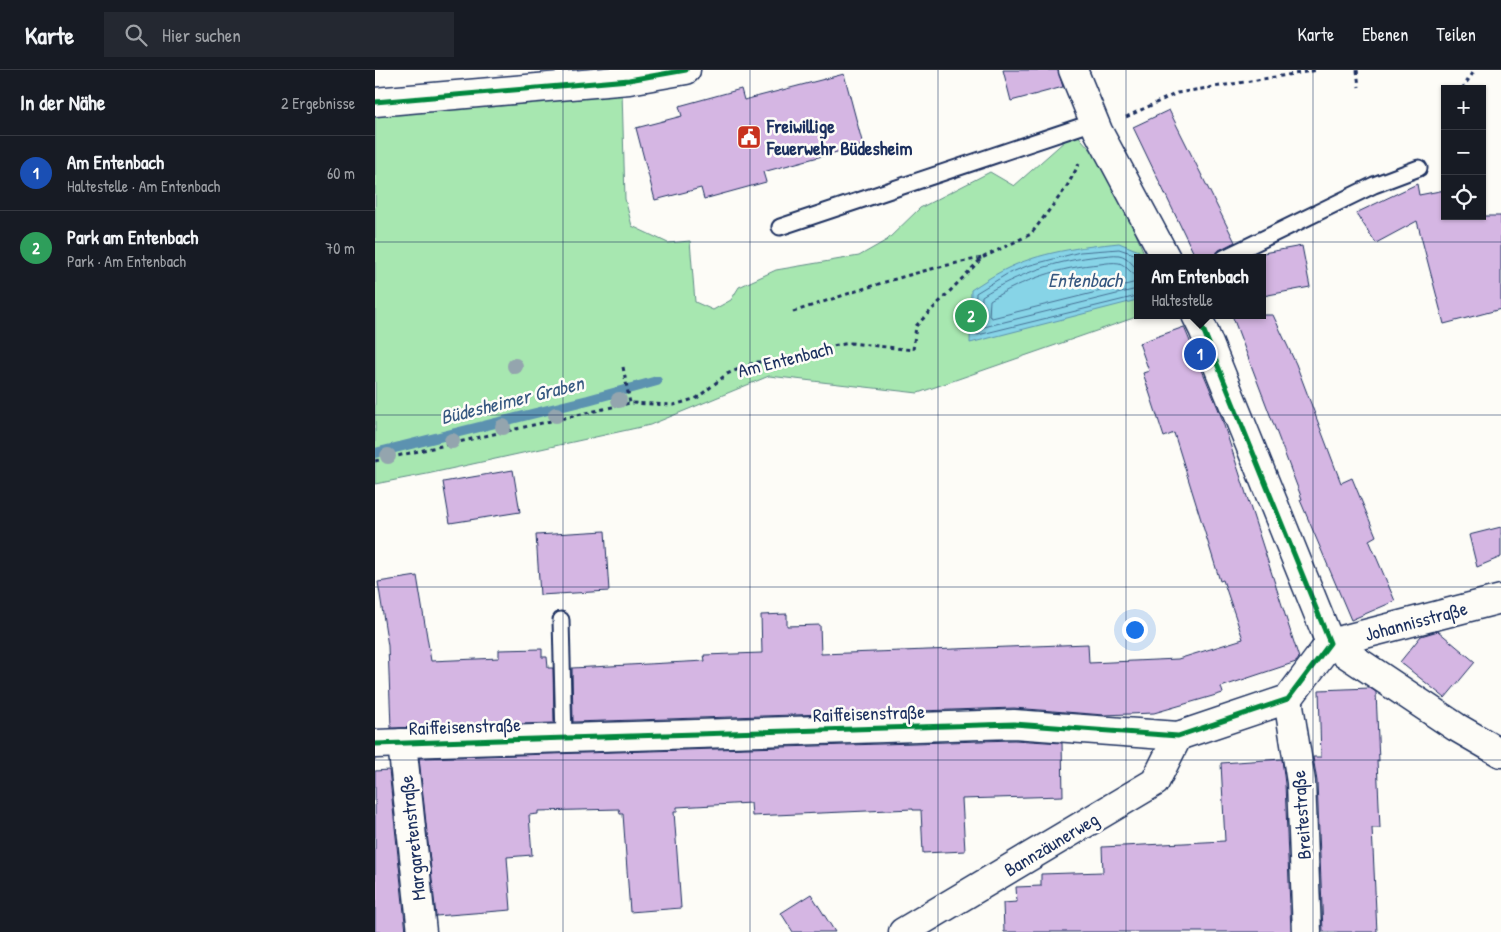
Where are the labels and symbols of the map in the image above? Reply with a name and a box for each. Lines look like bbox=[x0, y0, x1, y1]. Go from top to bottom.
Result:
place label: Freiwillige Feuerwehr Büdesheim bbox=[766, 113, 913, 161]
public building icon: Freiwillige Feuerwehr Büdesheim bbox=[736, 124, 762, 150]
water label: Entenbach bbox=[1048, 266, 1124, 293]
pin: 2 bbox=[955, 297, 987, 335]
street label: Am Entenbach bbox=[735, 335, 835, 383]
pin: 1 bbox=[1184, 335, 1216, 373]
water label: Büdesheimer Graben bbox=[437, 368, 588, 430]
street label: Johannisstraße bbox=[1362, 595, 1471, 647]
your location bbox=[1122, 617, 1148, 643]
street label: Raiffeisenstraße bbox=[813, 698, 926, 728]
street label: Raiffeisenstraße bbox=[409, 711, 522, 741]
street label: Breitestraße bbox=[1285, 769, 1317, 860]
street label: Margaretenstraße bbox=[392, 774, 432, 902]
street label: Bannzäunerweg bbox=[999, 806, 1103, 882]

